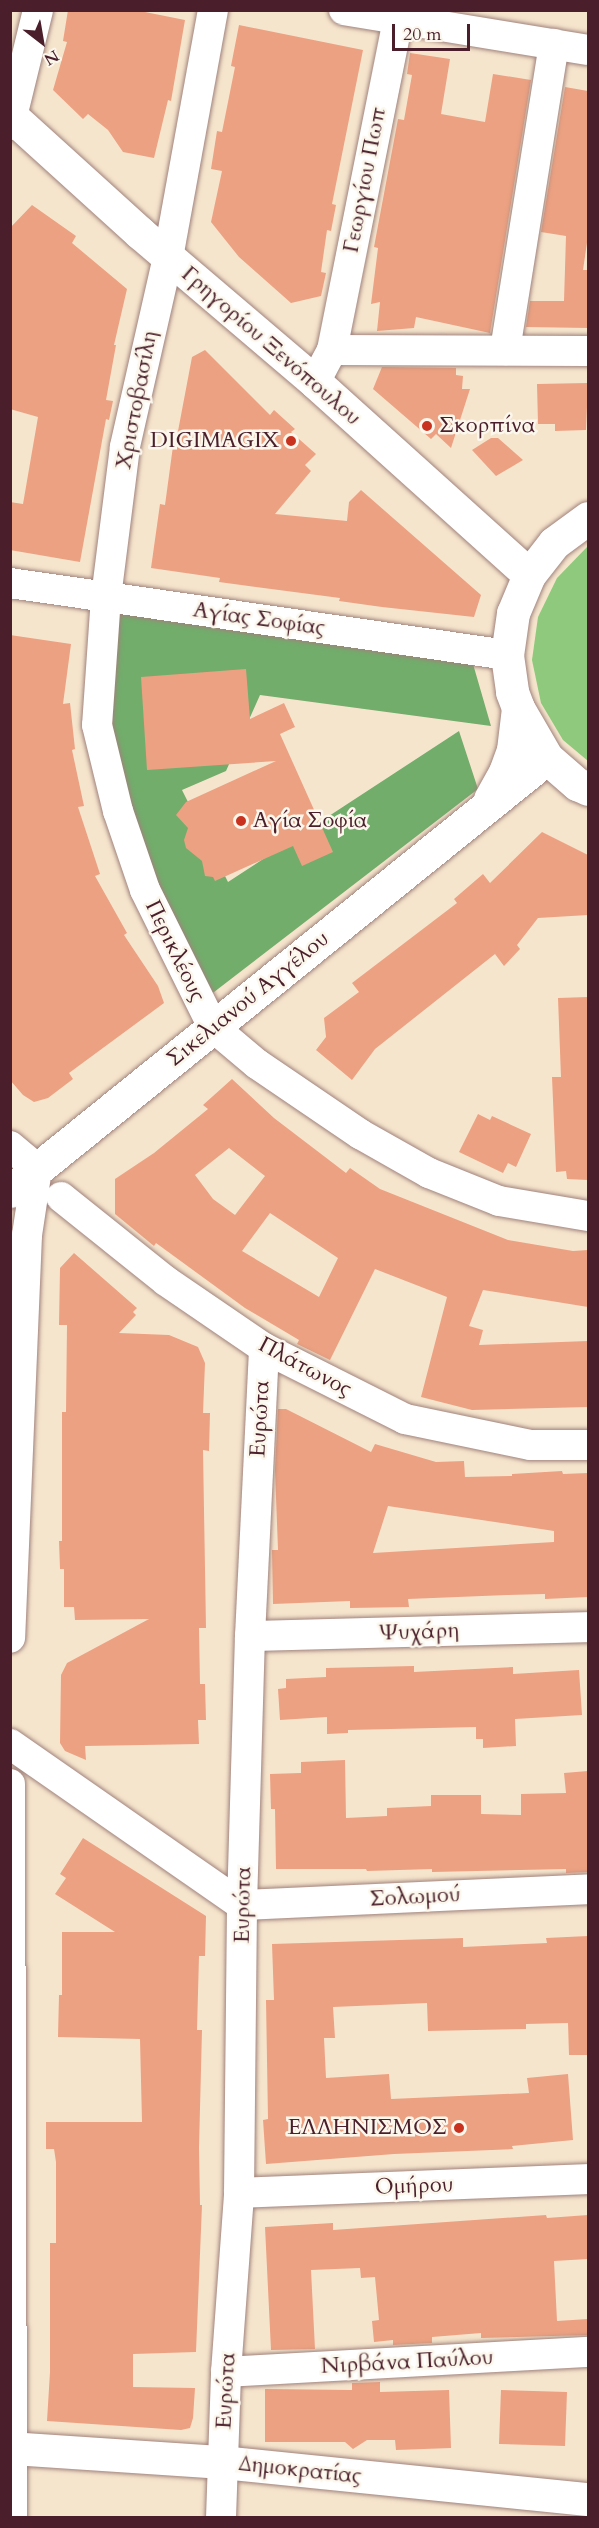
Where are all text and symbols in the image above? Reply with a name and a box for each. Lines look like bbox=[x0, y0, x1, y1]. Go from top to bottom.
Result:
north arrow bbox=[12, 12, 72, 72]
scale bar bbox=[395, 12, 473, 50]
text: 20 m bbox=[403, 22, 442, 47]
text: N bbox=[40, 44, 63, 70]
street label: Γεωργίου Πωπ bbox=[338, 105, 392, 255]
street label: Γρηγορίου Ξενόπουλου bbox=[176, 261, 366, 431]
street label: Χριστοβασίλη bbox=[111, 329, 163, 471]
place label: Σκορπίνα bbox=[439, 413, 535, 439]
marker: Σκορπίνα bbox=[420, 419, 434, 433]
place label: DIGIMAGIX bbox=[150, 428, 279, 454]
marker: DIGIMAGIX bbox=[284, 434, 298, 448]
street label: Αγίας Σοφίας bbox=[191, 597, 327, 641]
place label: Αγία Σοφία bbox=[253, 808, 367, 834]
marker: Αγία Σοφία bbox=[234, 814, 248, 828]
street label: Περικλέους bbox=[139, 896, 211, 1006]
street label: Σικελιανού Αγγέλου bbox=[162, 926, 334, 1072]
street label: Πλάτωνος bbox=[254, 1331, 356, 1403]
street label: Ευρώτα bbox=[245, 1380, 275, 1458]
street label: Ψυχάρη bbox=[379, 1617, 459, 1647]
street label: Ευρώτα bbox=[229, 1867, 257, 1943]
street label: Σολωμού bbox=[369, 1881, 461, 1913]
place label: ΕΛΛΗΝΙΣΜΟΣ bbox=[288, 2115, 447, 2141]
marker: ΕΛΛΗΝΙΣΜΟΣ bbox=[452, 2121, 466, 2135]
street label: Ομήρου bbox=[374, 2171, 454, 2201]
street label: Νιρβάνα Παύλου bbox=[320, 2344, 494, 2380]
street label: Ευρώτα bbox=[211, 2352, 241, 2430]
street label: Δημοκρατίας bbox=[237, 2450, 363, 2490]

